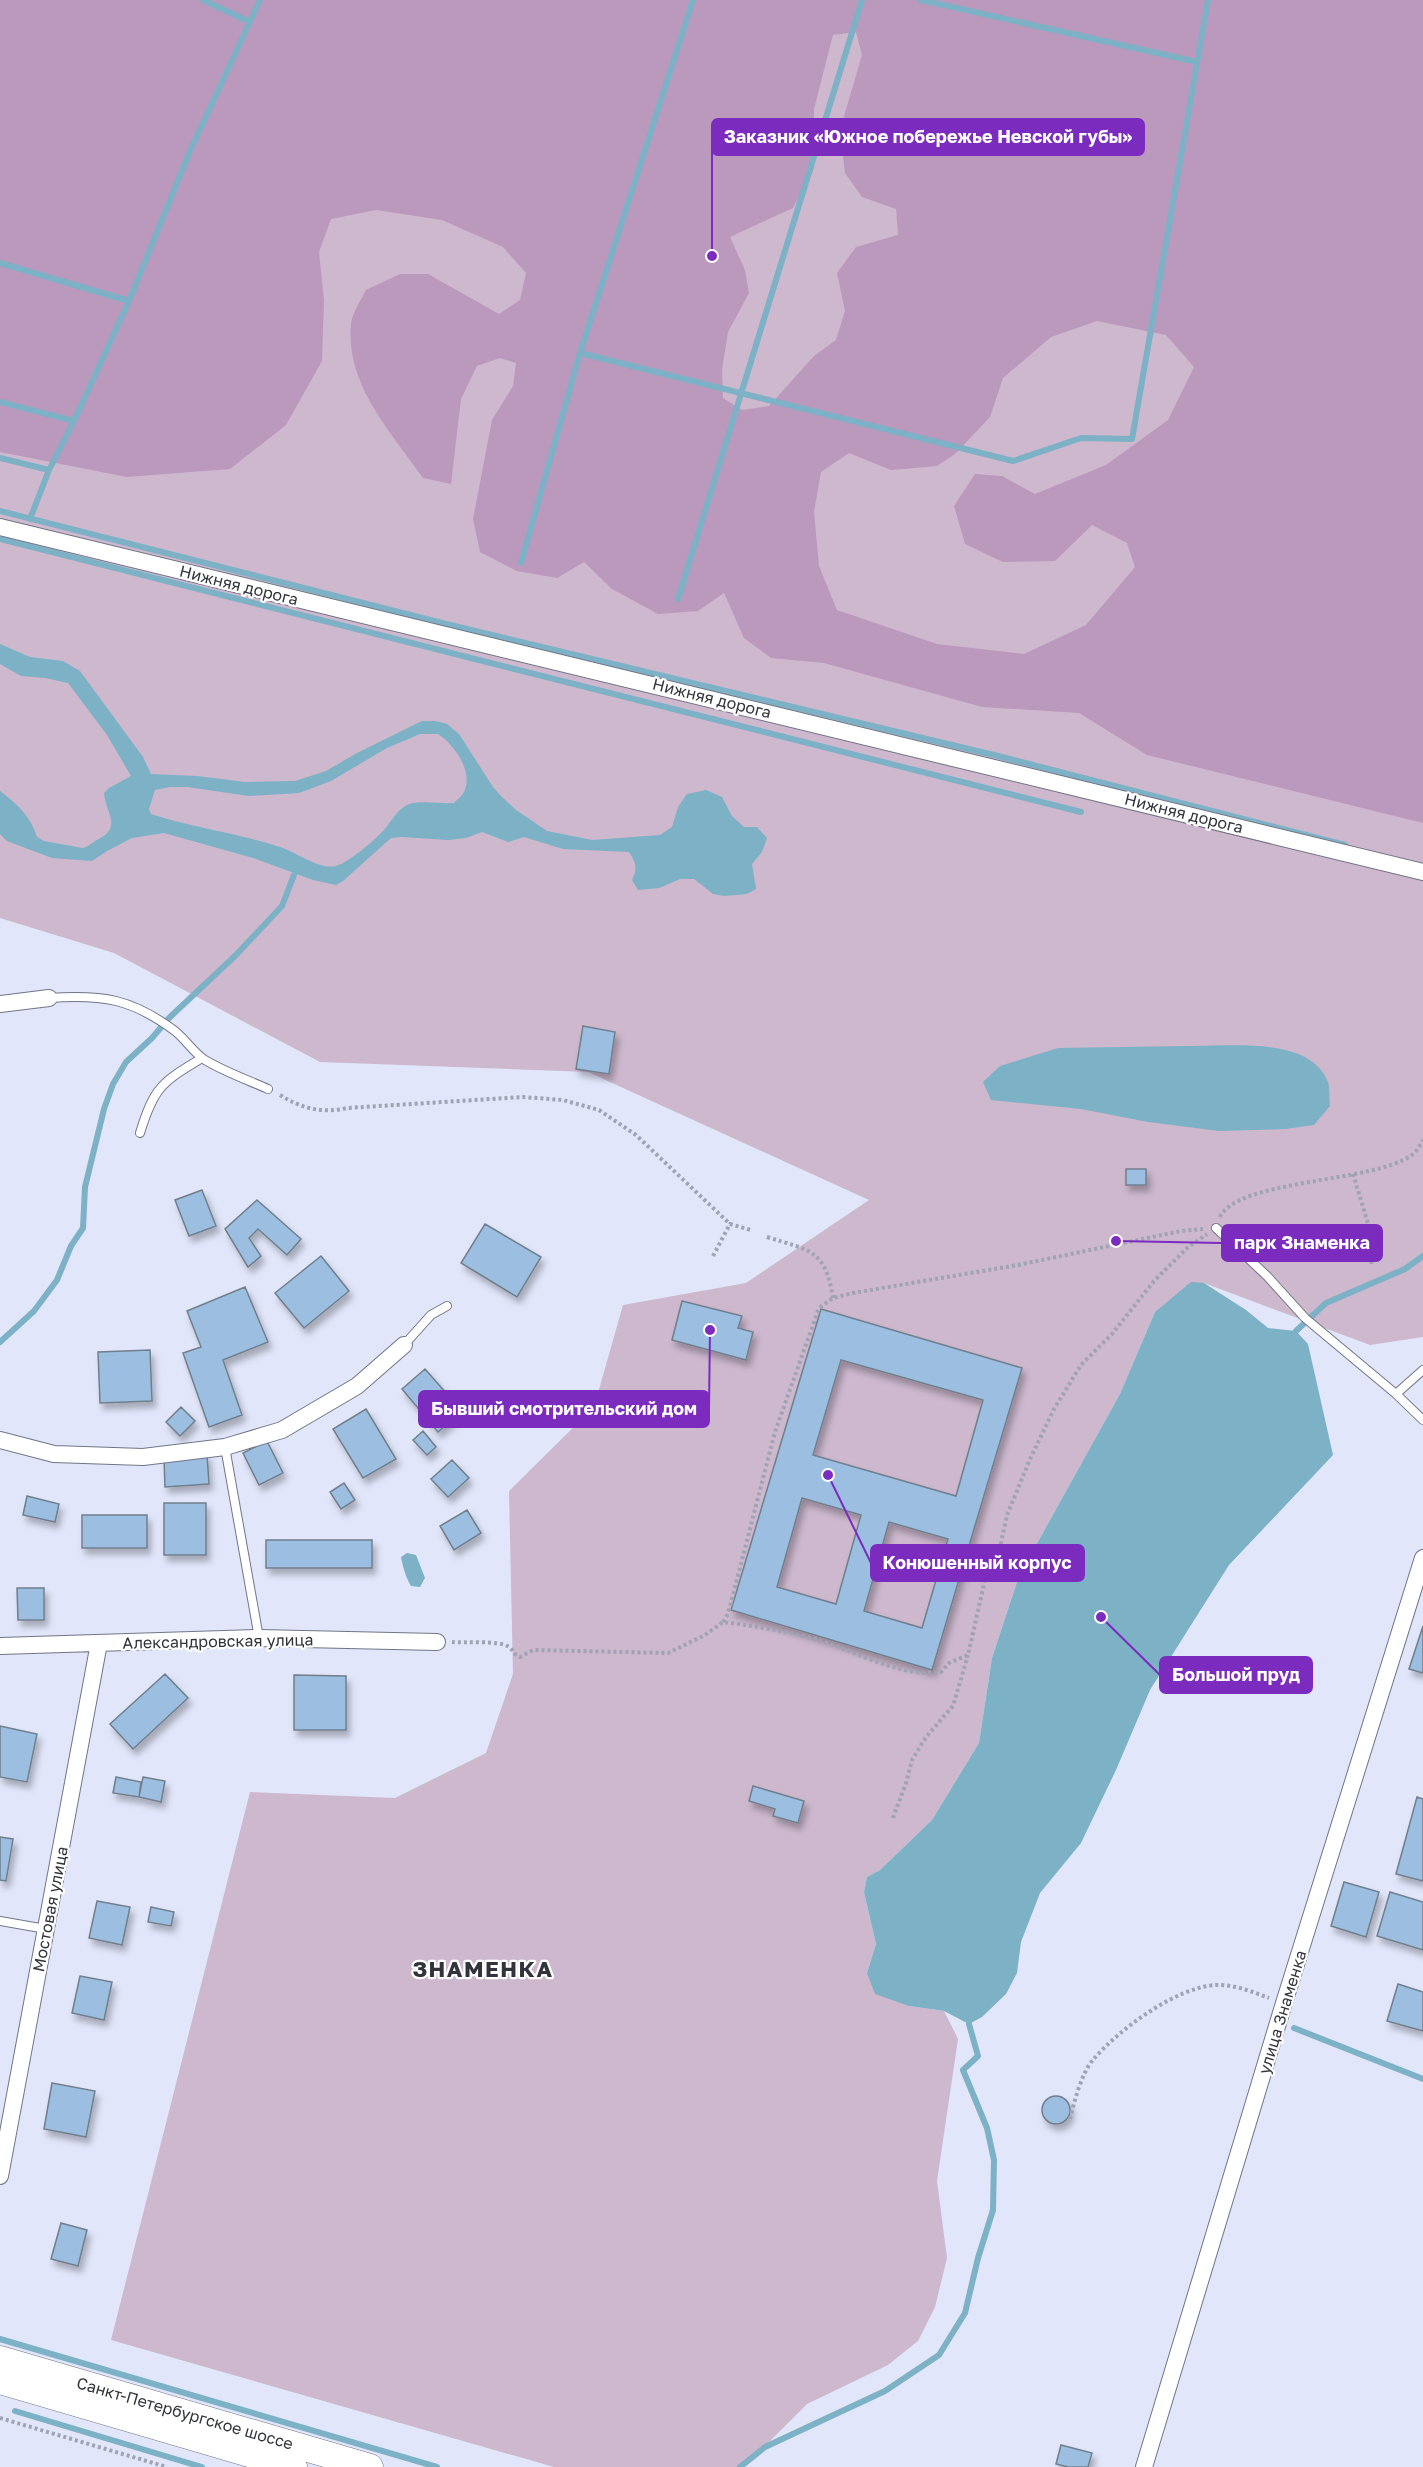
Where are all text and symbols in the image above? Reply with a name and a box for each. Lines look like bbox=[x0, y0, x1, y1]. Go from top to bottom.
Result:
callout: Заказник «Южное побережье Невской губы» bbox=[712, 119, 1144, 155]
text: Заказник «Южное побережье Невской губы» bbox=[724, 125, 1133, 147]
street label: Нижняя дорога bbox=[178, 561, 300, 609]
street label: Нижняя дорога bbox=[651, 674, 773, 722]
street label: Нижняя дорога bbox=[1123, 789, 1245, 837]
callout: парк Знаменка bbox=[1222, 1225, 1382, 1261]
text: парк Знаменка bbox=[1234, 1231, 1370, 1253]
callout: Бывший смотрительский дом bbox=[419, 1391, 709, 1427]
text: Бывший смотрительский дом bbox=[431, 1397, 697, 1419]
callout: Конюшенный корпус bbox=[871, 1545, 1084, 1581]
text: Конюшенный корпус bbox=[882, 1551, 1072, 1573]
street label: Александровская улица bbox=[122, 1629, 314, 1653]
callout: Большой пруд bbox=[1160, 1657, 1312, 1693]
text: Большой пруд bbox=[1172, 1663, 1300, 1685]
street label: Мостовая улица bbox=[28, 1845, 72, 1973]
street label: улица Знаменка bbox=[1254, 1948, 1310, 2076]
district label: ЗНАМЕНКА bbox=[412, 1955, 554, 1982]
street label: Санкт-Петербургское шоссе bbox=[74, 2372, 296, 2454]

